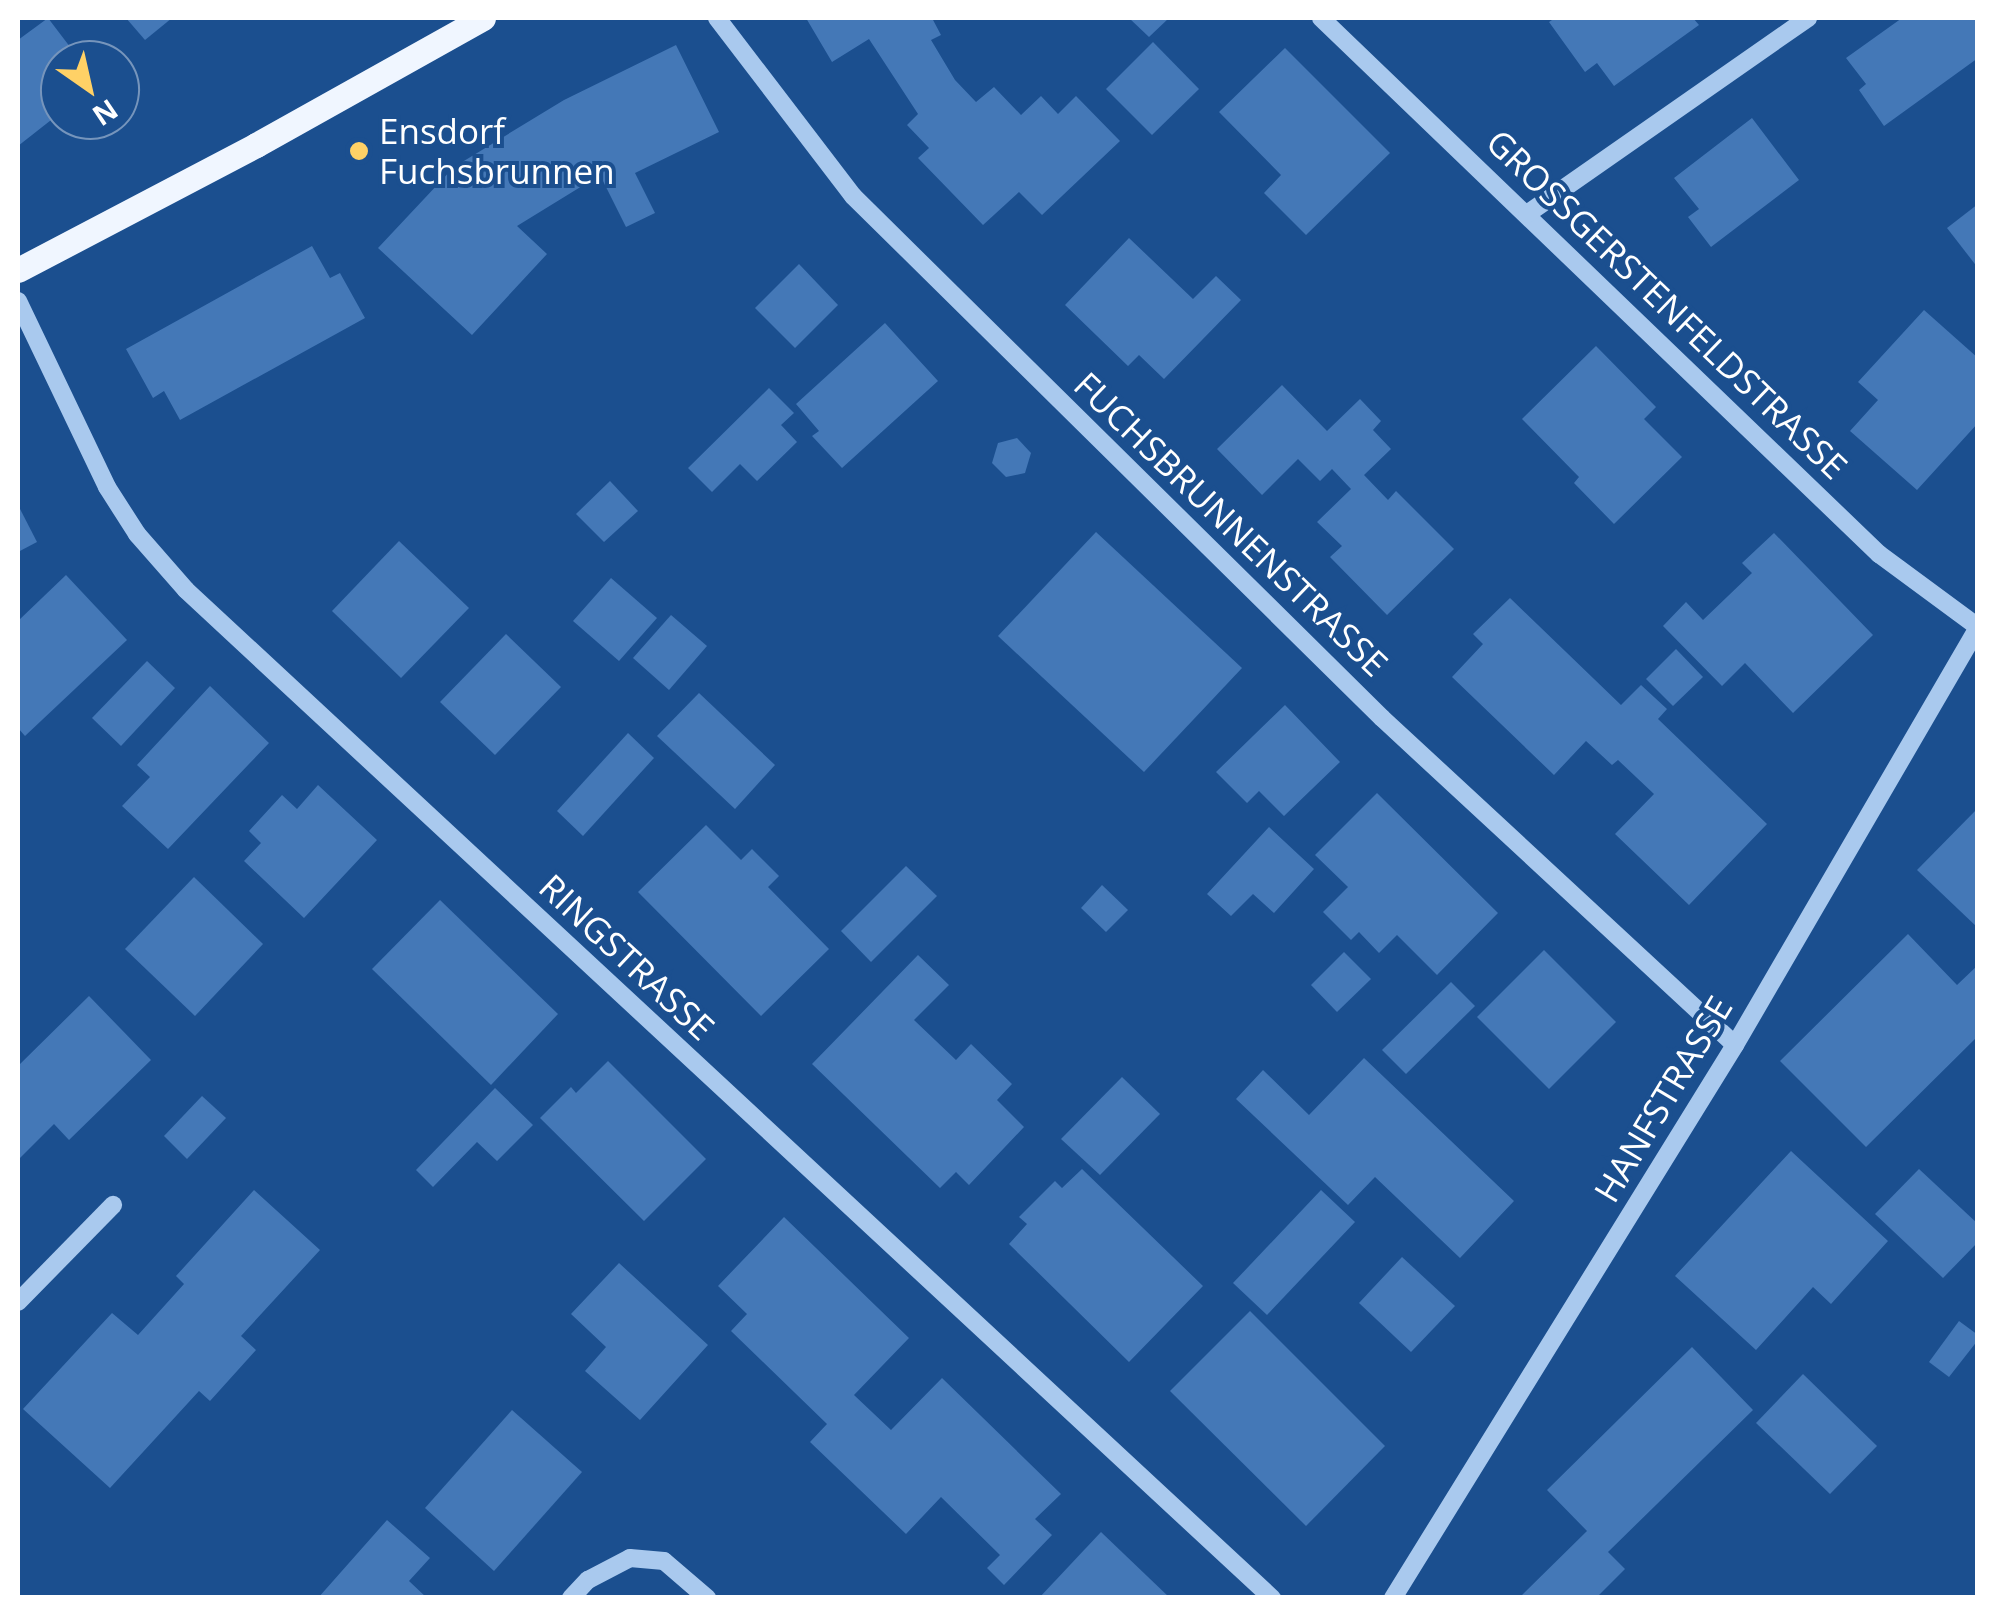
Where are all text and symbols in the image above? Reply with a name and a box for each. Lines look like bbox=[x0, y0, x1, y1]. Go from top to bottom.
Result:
north arrow bbox=[40, 40, 140, 140]
text: N bbox=[86, 91, 126, 135]
place label: Ensdorf Fuchsbrunnen bbox=[379, 110, 615, 192]
street label: GROSSGERSTENFELDSTRASSE bbox=[1478, 121, 1856, 487]
marker: Ensdorf Fuchsbrunnen bbox=[348, 140, 370, 162]
street label: FUCHSBRUNNENSTRASSE bbox=[1066, 363, 1396, 685]
street label: RINGSTRASSE bbox=[531, 866, 723, 1048]
street label: HANFSTRASSE bbox=[1585, 989, 1741, 1209]

